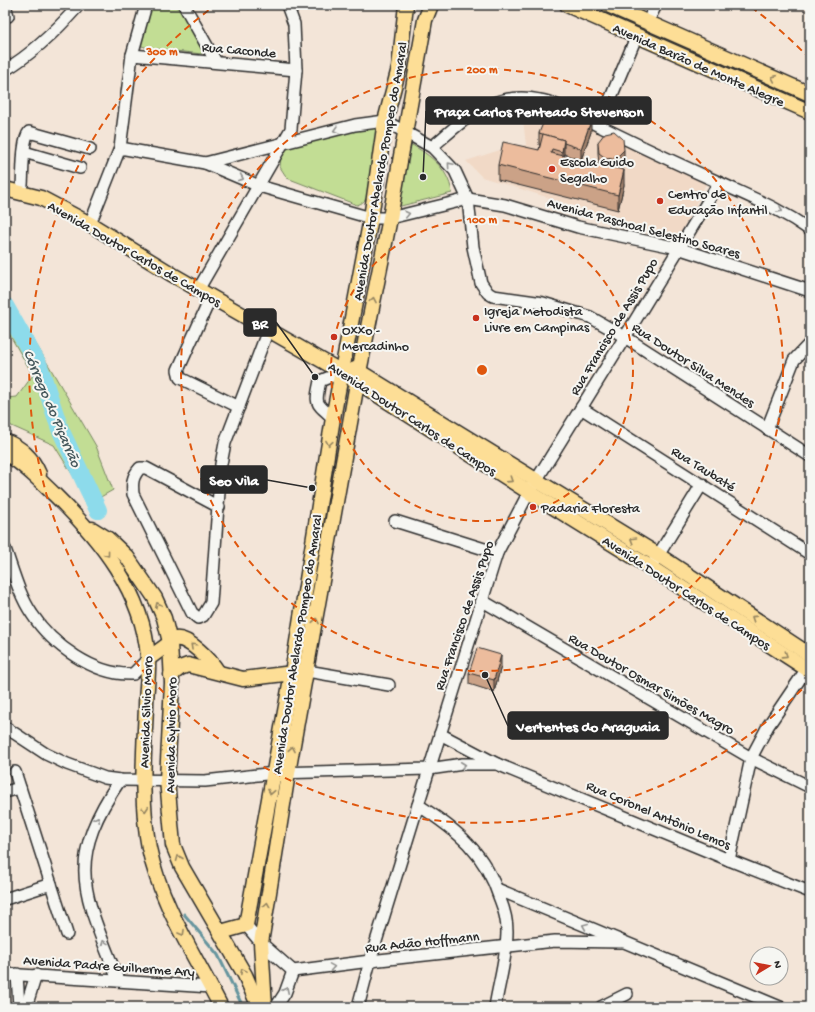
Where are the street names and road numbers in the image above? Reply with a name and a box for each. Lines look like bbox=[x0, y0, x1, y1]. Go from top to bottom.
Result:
street label: Avenida Barão de Monte Alegre bbox=[609, 21, 787, 112]
street label: Rua Caconde bbox=[201, 40, 277, 63]
street label: Avenida Doutor Abelardo Pompeo do Amaral bbox=[350, 41, 413, 302]
street label: Avenida Paschoal Selestino Soares bbox=[545, 195, 742, 264]
street label: Avenida Doutor Carlos de Campos bbox=[44, 198, 224, 312]
street label: Rua Francisco de Assis Pupo bbox=[567, 256, 663, 399]
street label: Rua Doutor Silva Mendes bbox=[628, 320, 758, 413]
street label: Avenida Doutor Carlos de Campos bbox=[324, 359, 500, 481]
street label: Rua Taubaté bbox=[667, 444, 739, 497]
street label: Avenida Doutor Abelardo Pompeo do Amaral bbox=[270, 513, 327, 775]
street label: Avenida Doutor Carlos de Campos bbox=[598, 533, 774, 655]
street label: Rua Francisco de Assis Pupo bbox=[432, 539, 499, 693]
street label: Rua Doutor Osmar Simões Magro bbox=[565, 631, 737, 740]
street label: Avenida Silvio Moro bbox=[137, 656, 158, 768]
street label: Avenida Sylvio Moro bbox=[163, 677, 182, 793]
street label: Rua Coronel Antônio Lemos bbox=[583, 778, 734, 855]
street label: Rua Adão Hoffmann bbox=[364, 929, 481, 958]
street label: Avenida Padre Guilherme Ary bbox=[23, 953, 195, 982]

